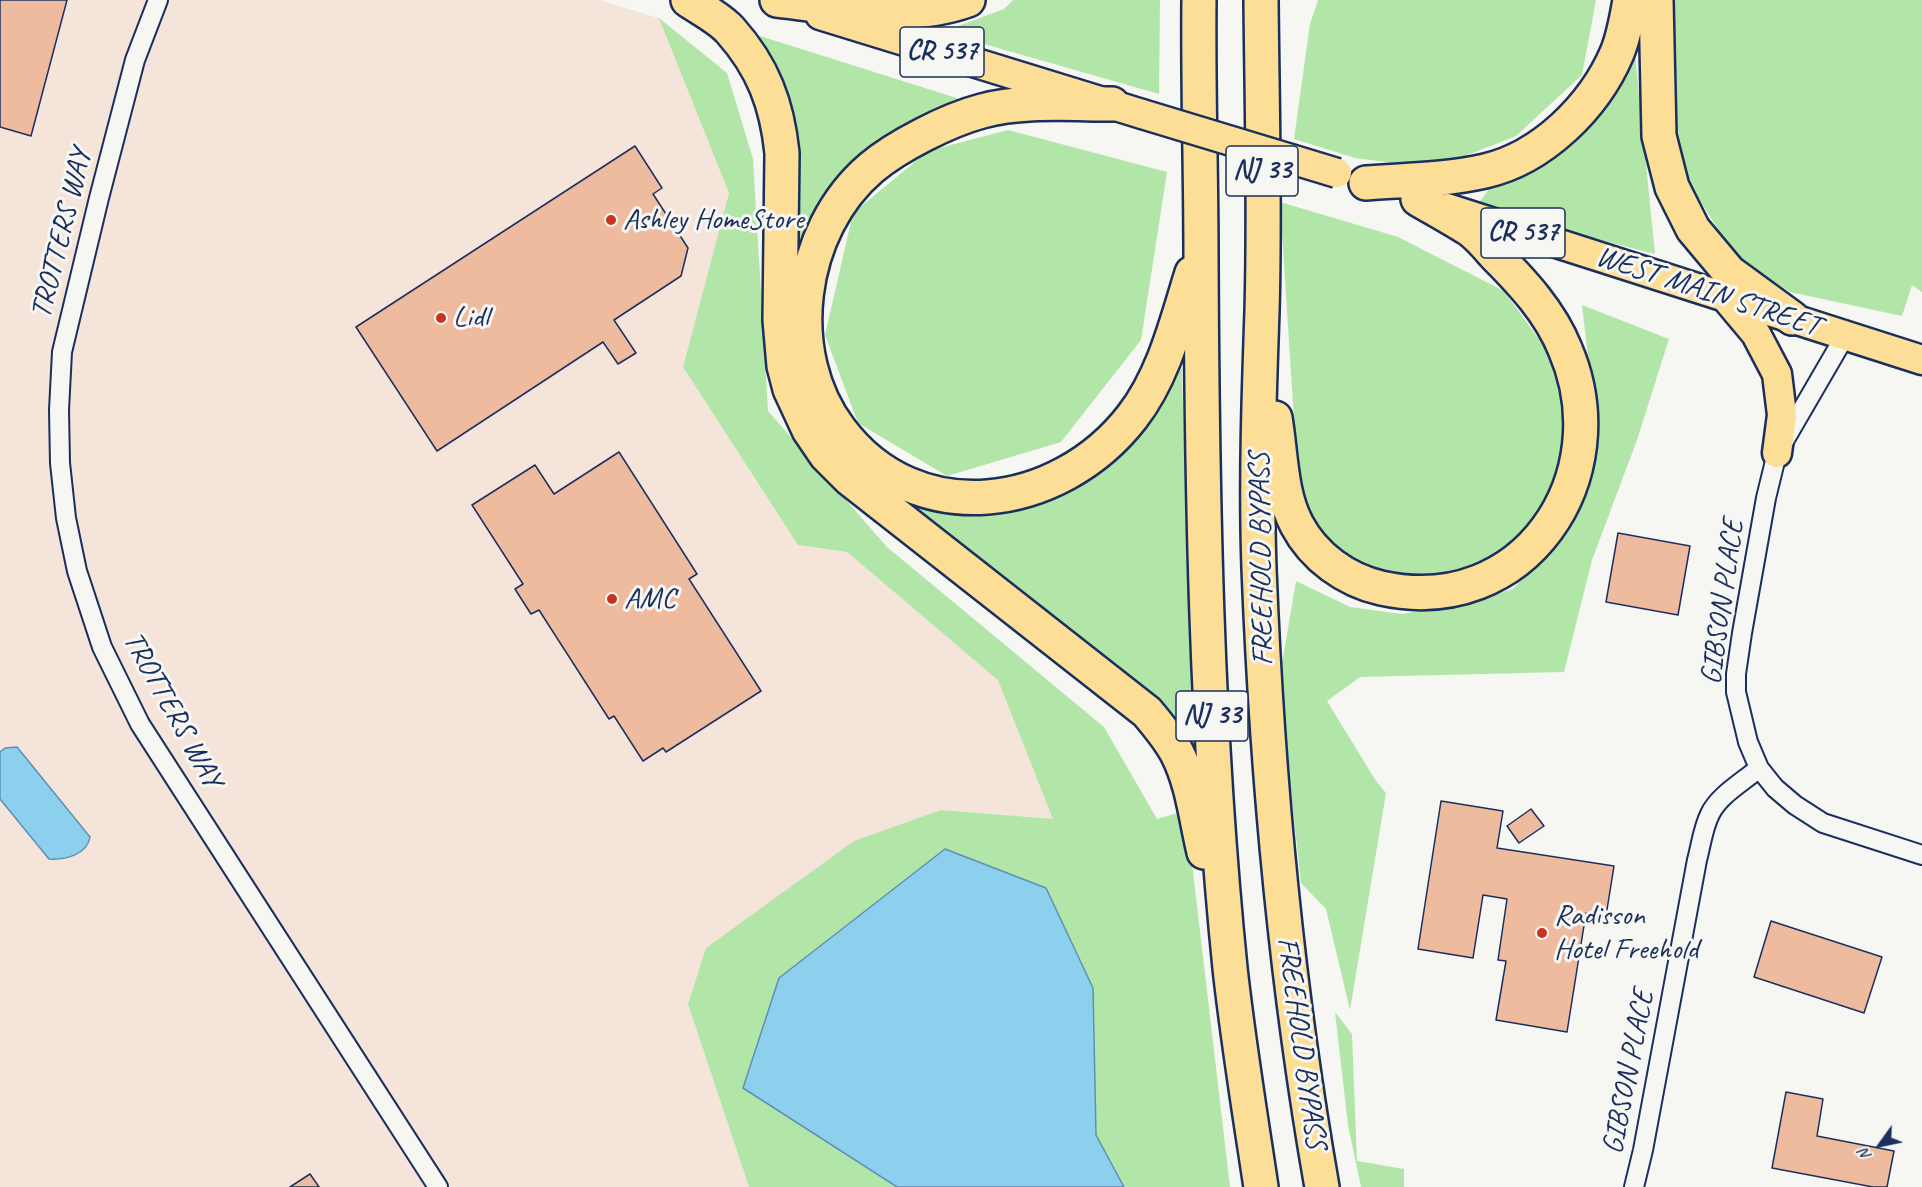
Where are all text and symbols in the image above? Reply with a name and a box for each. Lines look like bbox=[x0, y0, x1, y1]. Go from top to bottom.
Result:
road number: CR 537 bbox=[900, 27, 984, 77]
street label: TROTTERS WAY bbox=[24, 146, 100, 322]
road number: NJ 33 bbox=[1226, 146, 1298, 196]
place label: Ashley HomeStore bbox=[623, 202, 804, 238]
road number: CR 537 bbox=[1481, 208, 1565, 258]
marker: Ashley HomeStore bbox=[604, 213, 618, 227]
street label: WEST MAIN STREET bbox=[1591, 239, 1825, 345]
place label: Lidl bbox=[453, 300, 489, 336]
marker: Lidl bbox=[434, 311, 448, 325]
street label: FREEHOLD BYPASS bbox=[1242, 452, 1282, 666]
street label: GIBSON PLACE bbox=[1694, 517, 1752, 687]
place label: AMC bbox=[624, 581, 675, 617]
marker: AMC bbox=[605, 592, 619, 606]
street label: TROTTERS WAY bbox=[114, 626, 230, 794]
road number: NJ 33 bbox=[1176, 691, 1248, 741]
place label: Radisson Hotel Freehold bbox=[1554, 898, 1698, 968]
marker: Radisson Hotel Freehold bbox=[1535, 926, 1549, 940]
street label: FREEHOLD BYPASS bbox=[1268, 935, 1334, 1151]
street label: GIBSON PLACE bbox=[1595, 987, 1663, 1157]
north arrow bbox=[1850, 1115, 1910, 1175]
text: N bbox=[1854, 1145, 1876, 1164]

